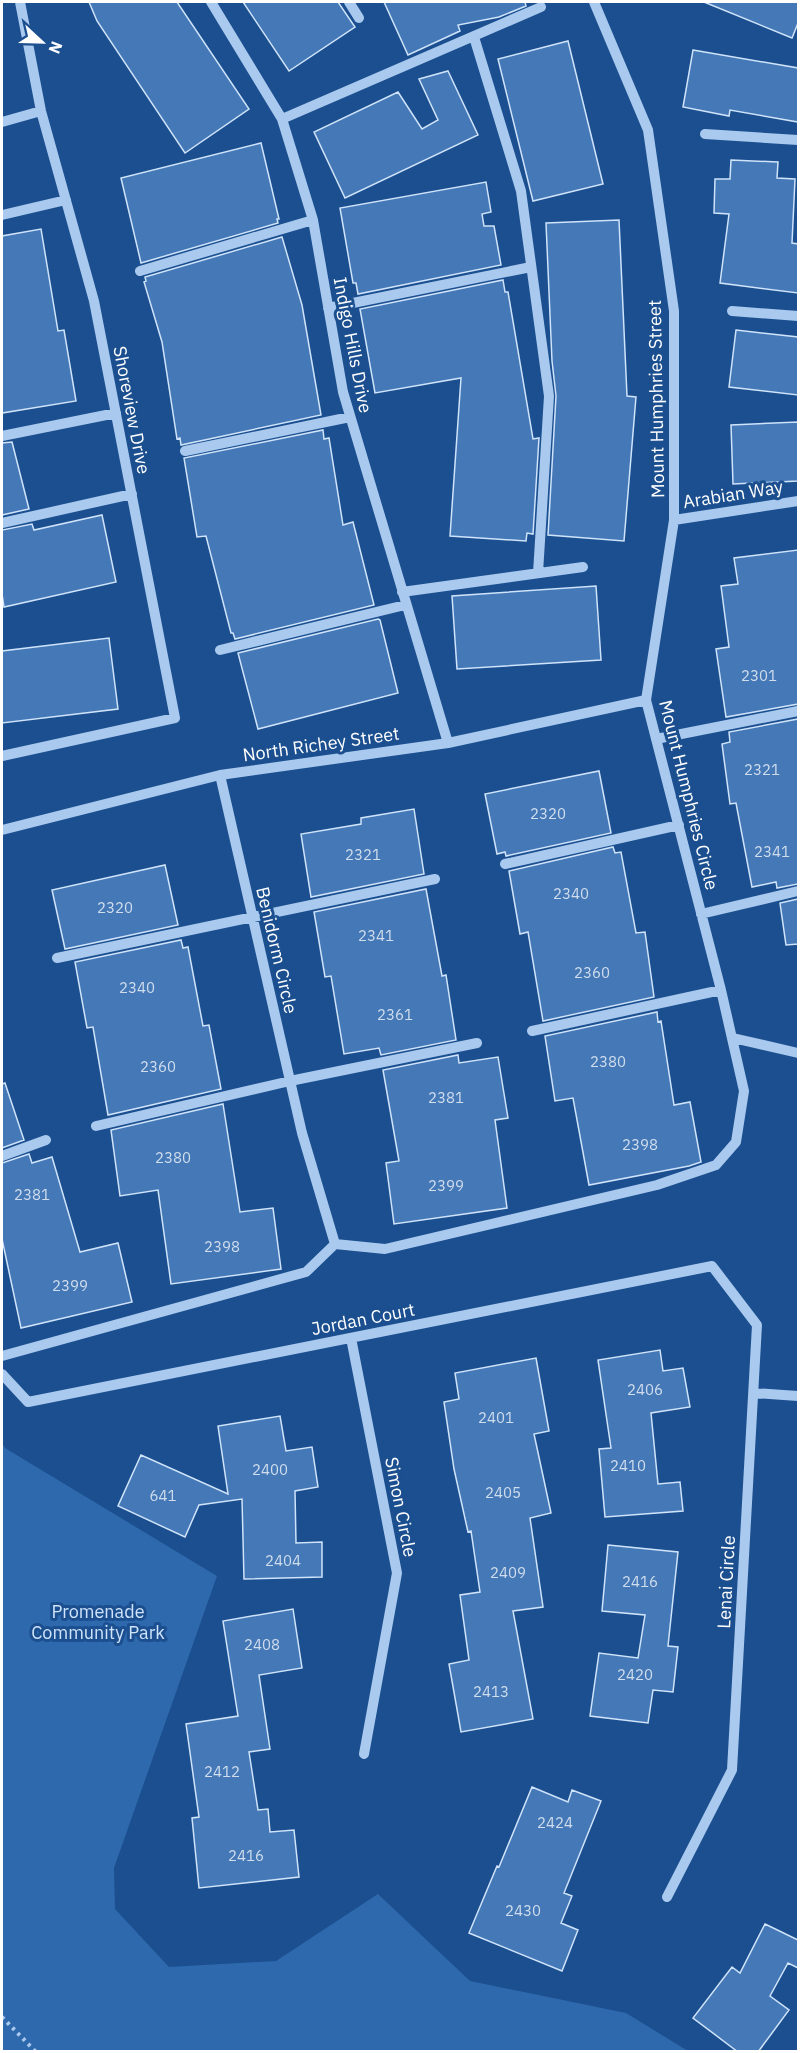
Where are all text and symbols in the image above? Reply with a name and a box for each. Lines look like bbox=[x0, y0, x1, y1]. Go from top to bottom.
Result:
north arrow bbox=[12, 12, 72, 72]
text: N bbox=[44, 38, 67, 57]
street label: Indigo Hills Drive bbox=[329, 275, 377, 415]
street label: Mount Humphries Street bbox=[643, 300, 669, 498]
street label: Shoreview Drive bbox=[108, 344, 156, 476]
street label: Arabian Way bbox=[681, 475, 785, 513]
house number: 2301 bbox=[741, 666, 777, 685]
street label: Mount Humphries Circle bbox=[654, 698, 724, 893]
street label: North Richey Street bbox=[241, 722, 401, 766]
house number: 2321 bbox=[744, 760, 780, 779]
house number: 2320 bbox=[530, 804, 566, 823]
house number: 2341 bbox=[754, 842, 790, 861]
house number: 2321 bbox=[345, 845, 381, 864]
street label: Benidorm Circle bbox=[251, 884, 303, 1016]
house number: 2340 bbox=[553, 884, 589, 903]
house number: 2320 bbox=[97, 898, 133, 917]
house number: 2341 bbox=[358, 926, 394, 945]
house number: 2360 bbox=[574, 963, 610, 982]
house number: 2340 bbox=[119, 978, 155, 997]
house number: 2361 bbox=[377, 1005, 413, 1024]
house number: 2380 bbox=[590, 1052, 626, 1071]
house number: 2360 bbox=[140, 1057, 176, 1076]
house number: 2381 bbox=[428, 1088, 464, 1107]
house number: 2398 bbox=[622, 1135, 658, 1154]
house number: 2380 bbox=[155, 1148, 191, 1167]
house number: 2399 bbox=[428, 1176, 464, 1195]
house number: 2381 bbox=[14, 1185, 50, 1204]
house number: 2398 bbox=[204, 1237, 240, 1256]
house number: 2399 bbox=[52, 1276, 88, 1295]
street label: Jordan Court bbox=[309, 1298, 417, 1340]
house number: 2406 bbox=[627, 1380, 663, 1399]
house number: 2401 bbox=[478, 1408, 514, 1427]
street label: Simon Circle bbox=[380, 1455, 422, 1559]
house number: 2410 bbox=[610, 1456, 646, 1475]
house number: 2400 bbox=[252, 1460, 288, 1479]
house number: 2405 bbox=[485, 1483, 521, 1502]
house number: 641 bbox=[149, 1486, 177, 1505]
street label: Lenai Circle bbox=[712, 1535, 740, 1629]
house number: 2404 bbox=[265, 1551, 301, 1570]
house number: 2409 bbox=[490, 1563, 526, 1582]
house number: 2416 bbox=[622, 1572, 658, 1591]
park label: Promenade Community Park bbox=[31, 1600, 165, 1644]
house number: 2408 bbox=[244, 1635, 280, 1654]
house number: 2420 bbox=[617, 1665, 653, 1684]
house number: 2413 bbox=[473, 1682, 509, 1701]
house number: 2412 bbox=[204, 1762, 240, 1781]
house number: 2424 bbox=[537, 1813, 573, 1832]
house number: 2416 bbox=[228, 1846, 264, 1865]
house number: 2430 bbox=[505, 1901, 541, 1920]

